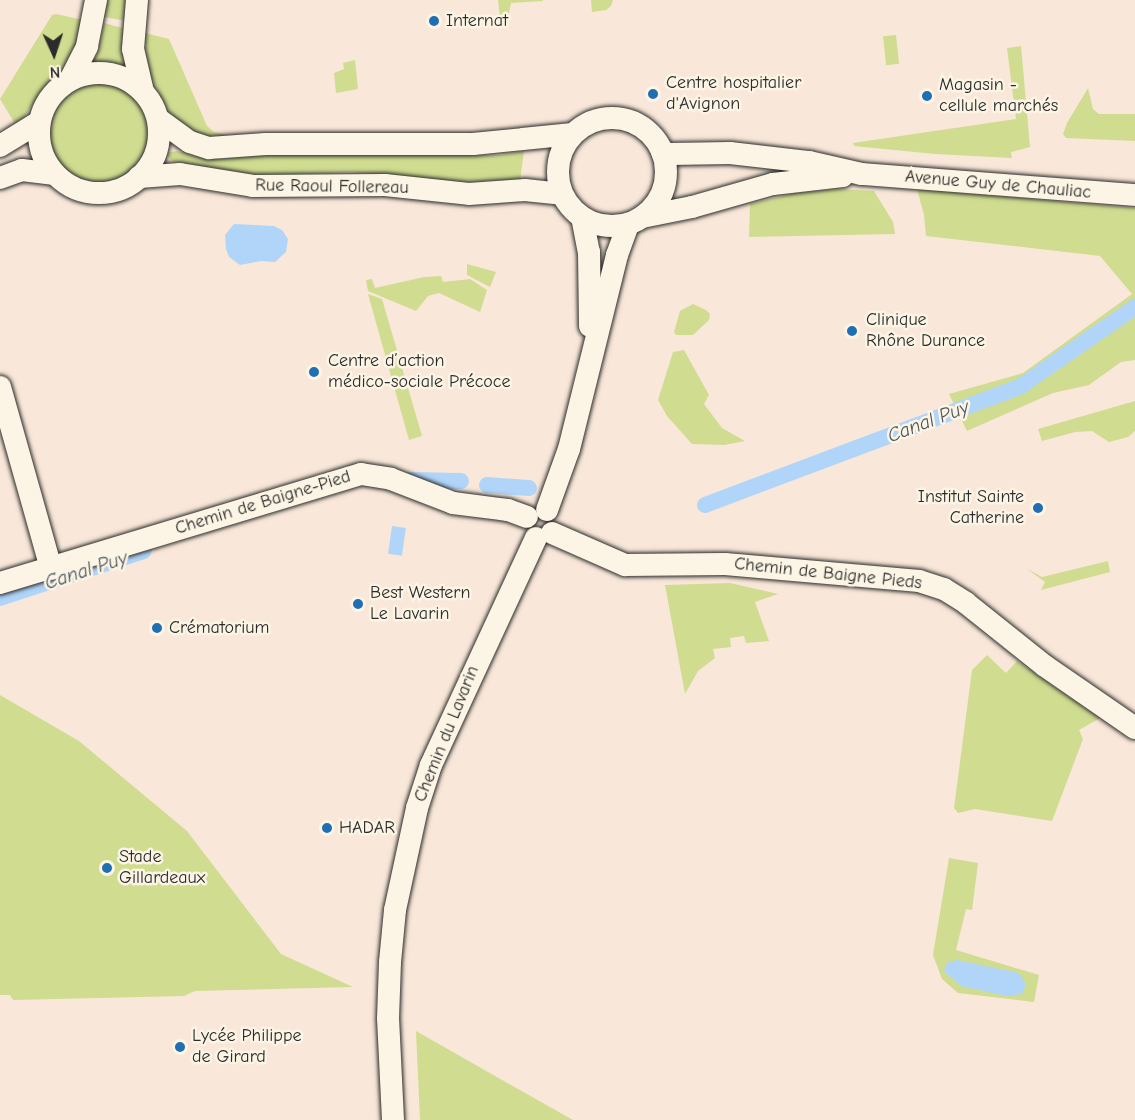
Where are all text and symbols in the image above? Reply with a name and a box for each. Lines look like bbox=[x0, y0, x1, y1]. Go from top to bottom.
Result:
place label: Internat bbox=[446, 10, 508, 32]
marker: Internat bbox=[427, 14, 441, 28]
north arrow bbox=[24, 24, 84, 84]
text: N bbox=[49, 63, 61, 81]
place label: Centre hospitalier d'Avignon bbox=[666, 73, 801, 116]
place label: Magasin - cellule marchés bbox=[939, 75, 1058, 118]
marker: Centre hospitalier d'Avignon bbox=[644, 85, 662, 103]
marker: Magasin - cellule marchés bbox=[920, 89, 934, 103]
street label: Avenue Guy de Chauliac bbox=[904, 166, 1092, 204]
street label: Rue Raoul Follereau bbox=[255, 175, 409, 199]
place label: Clinique Rhône Durance bbox=[866, 310, 985, 352]
marker: Clinique Rhône Durance bbox=[843, 322, 861, 340]
place label: Centre d’action médico-sociale Précoce bbox=[328, 351, 511, 394]
marker: Centre d’action médico-sociale Précoce bbox=[305, 363, 323, 381]
water label: Canal Puy bbox=[884, 394, 972, 448]
street label: Chemin de Baigne-Pied bbox=[173, 466, 353, 540]
place label: Institut Sainte Catherine bbox=[918, 487, 1024, 530]
marker: Institut Sainte Catherine bbox=[1029, 499, 1047, 517]
water label: Canal Puy bbox=[42, 545, 130, 595]
street label: Chemin de Baigne Pieds bbox=[733, 553, 923, 595]
place label: Best Western Le Lavarin bbox=[370, 583, 470, 626]
marker: Best Western Le Lavarin bbox=[351, 597, 365, 611]
place label: Crématorium bbox=[169, 617, 269, 639]
marker: Crématorium bbox=[150, 621, 164, 635]
street label: Chemin du Lavarin bbox=[410, 663, 484, 805]
place label: HADAR bbox=[339, 817, 395, 839]
marker: HADAR bbox=[320, 821, 334, 835]
place label: Stade Gillardeaux bbox=[119, 847, 205, 890]
marker: Stade Gillardeaux bbox=[100, 861, 114, 875]
place label: Lycée Philippe de Girard bbox=[192, 1026, 301, 1068]
marker: Lycée Philippe de Girard bbox=[173, 1040, 187, 1054]

